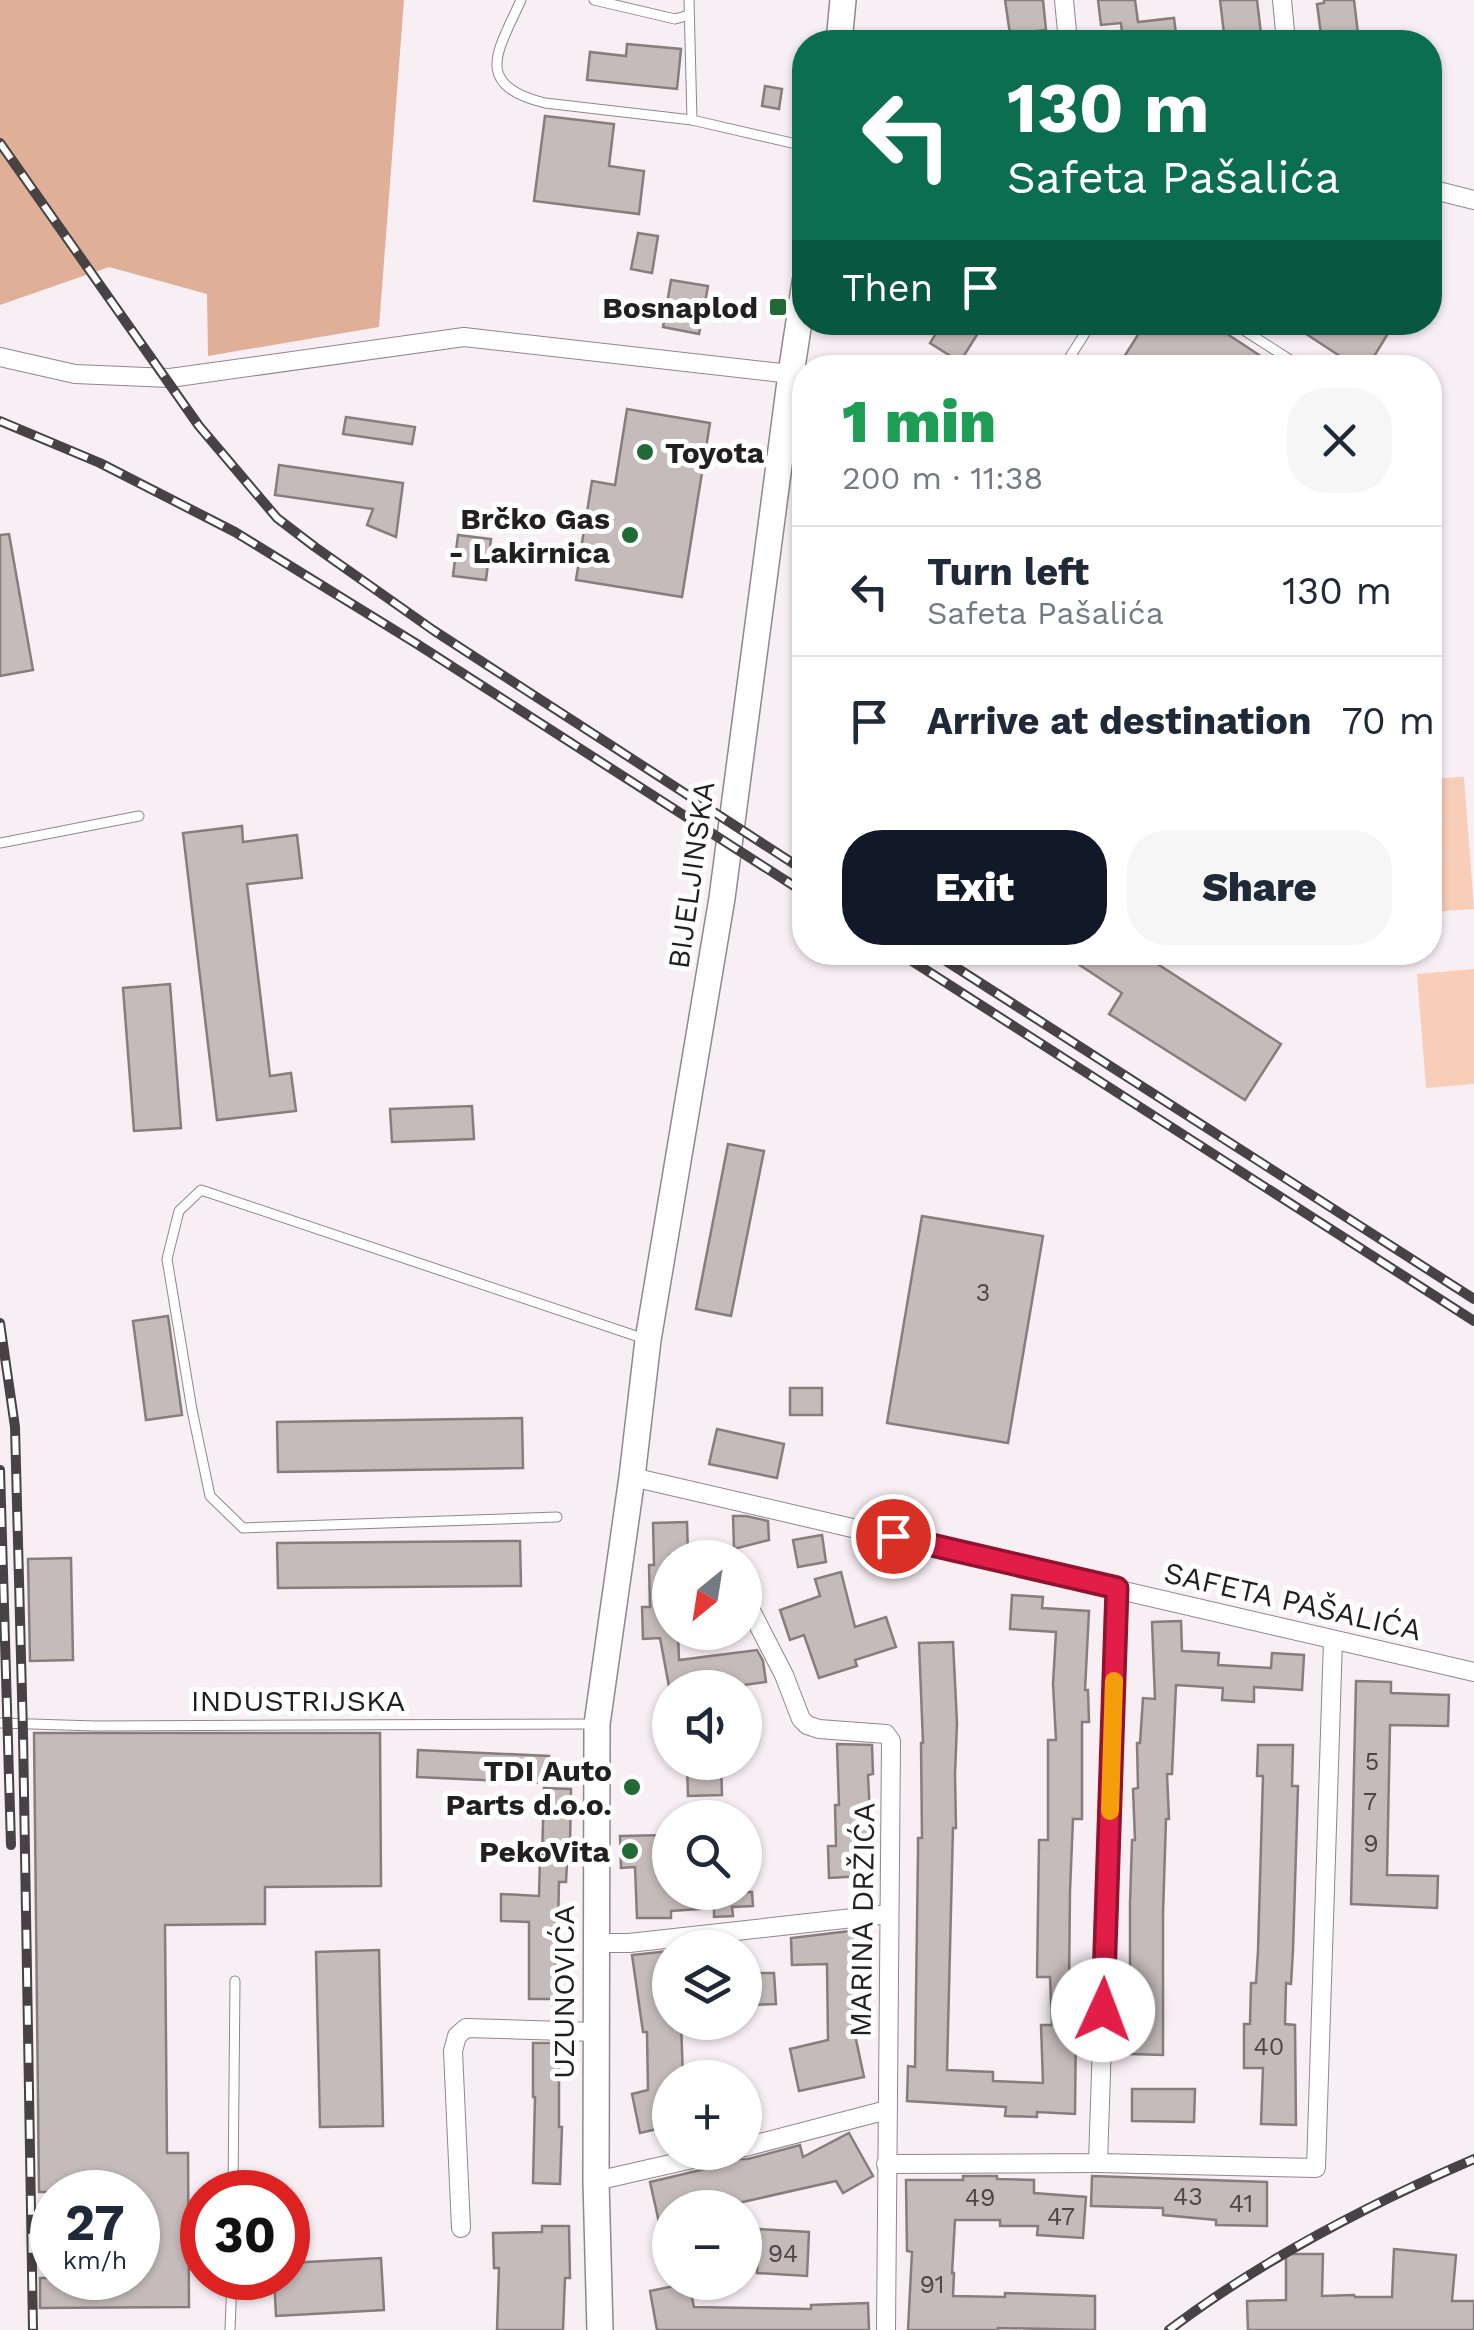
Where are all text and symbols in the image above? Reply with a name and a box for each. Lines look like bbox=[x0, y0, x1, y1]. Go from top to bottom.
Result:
text: 130 m bbox=[1007, 67, 1210, 149]
icon: left bbox=[842, 70, 972, 200]
text: Safeta Pašalića bbox=[1007, 151, 1340, 204]
icon: arrive bbox=[953, 260, 1008, 315]
text: Then bbox=[842, 266, 933, 310]
place label: Bosnaplod bbox=[602, 290, 758, 325]
marker: Bosnaplod bbox=[767, 296, 789, 318]
text: 1 min bbox=[842, 386, 996, 457]
button: close bbox=[1287, 388, 1392, 493]
place label: Toyota bbox=[665, 435, 765, 470]
marker: Toyota bbox=[634, 441, 656, 463]
text: 200 m · 11:38 bbox=[842, 459, 1043, 497]
place label: Brčko Gas - Lakirnica bbox=[448, 501, 611, 570]
marker: Brčko Gas - Lakirnica bbox=[619, 524, 641, 546]
text: Turn left bbox=[927, 550, 1089, 594]
icon: left bbox=[842, 564, 897, 619]
text: 130 m bbox=[1282, 569, 1392, 613]
text: Safeta Pašalića bbox=[927, 594, 1164, 632]
icon: arrive bbox=[842, 694, 897, 749]
text: Arrive at destination bbox=[927, 699, 1312, 743]
text: 70 m bbox=[1342, 699, 1435, 743]
street label: BIJELJINSKA bbox=[661, 779, 722, 971]
button: Exit bbox=[842, 830, 1107, 945]
button: Share bbox=[1127, 830, 1392, 945]
house number: 3 bbox=[976, 1278, 990, 1307]
pin bbox=[851, 1494, 936, 1579]
icon: arrive bbox=[866, 1509, 921, 1564]
north arrow bbox=[652, 1540, 762, 1650]
map controls bbox=[652, 1540, 762, 2300]
street label: SAFETA PAŠALIĆA bbox=[1161, 1554, 1425, 1648]
button: sound bbox=[652, 1670, 762, 1780]
street label: INDUSTRIJSKA bbox=[191, 1683, 406, 1718]
house number: 5 bbox=[1365, 1747, 1379, 1776]
place label: TDI Auto Parts d.o.o. bbox=[445, 1753, 612, 1822]
marker: TDI Auto Parts d.o.o. bbox=[621, 1776, 643, 1798]
house number: 7 bbox=[1363, 1787, 1377, 1816]
button: search bbox=[652, 1800, 762, 1910]
street label: MARINA DRŽIĆA bbox=[842, 1802, 882, 2038]
house number: 9 bbox=[1363, 1829, 1379, 1858]
place label: PekoVita bbox=[479, 1834, 611, 1869]
marker: PekoVita bbox=[619, 1840, 641, 1862]
street label: UZUNOVIĆA bbox=[546, 1905, 581, 2079]
button: layers bbox=[652, 1930, 762, 2040]
position arrow bbox=[1051, 1958, 1155, 2062]
house number: 40 bbox=[1254, 2032, 1284, 2061]
button: + bbox=[652, 2060, 762, 2170]
speed limit sign: 30 bbox=[180, 2170, 310, 2300]
house number: 43 bbox=[1173, 2182, 1203, 2211]
house number: 49 bbox=[965, 2183, 995, 2212]
house number: 41 bbox=[1229, 2189, 1253, 2218]
button: − bbox=[652, 2190, 762, 2300]
text: 27 bbox=[65, 2193, 125, 2252]
house number: 47 bbox=[1047, 2202, 1075, 2231]
house number: 94 bbox=[768, 2239, 798, 2268]
text: km/h bbox=[63, 2246, 127, 2275]
house number: 91 bbox=[919, 2270, 945, 2299]

